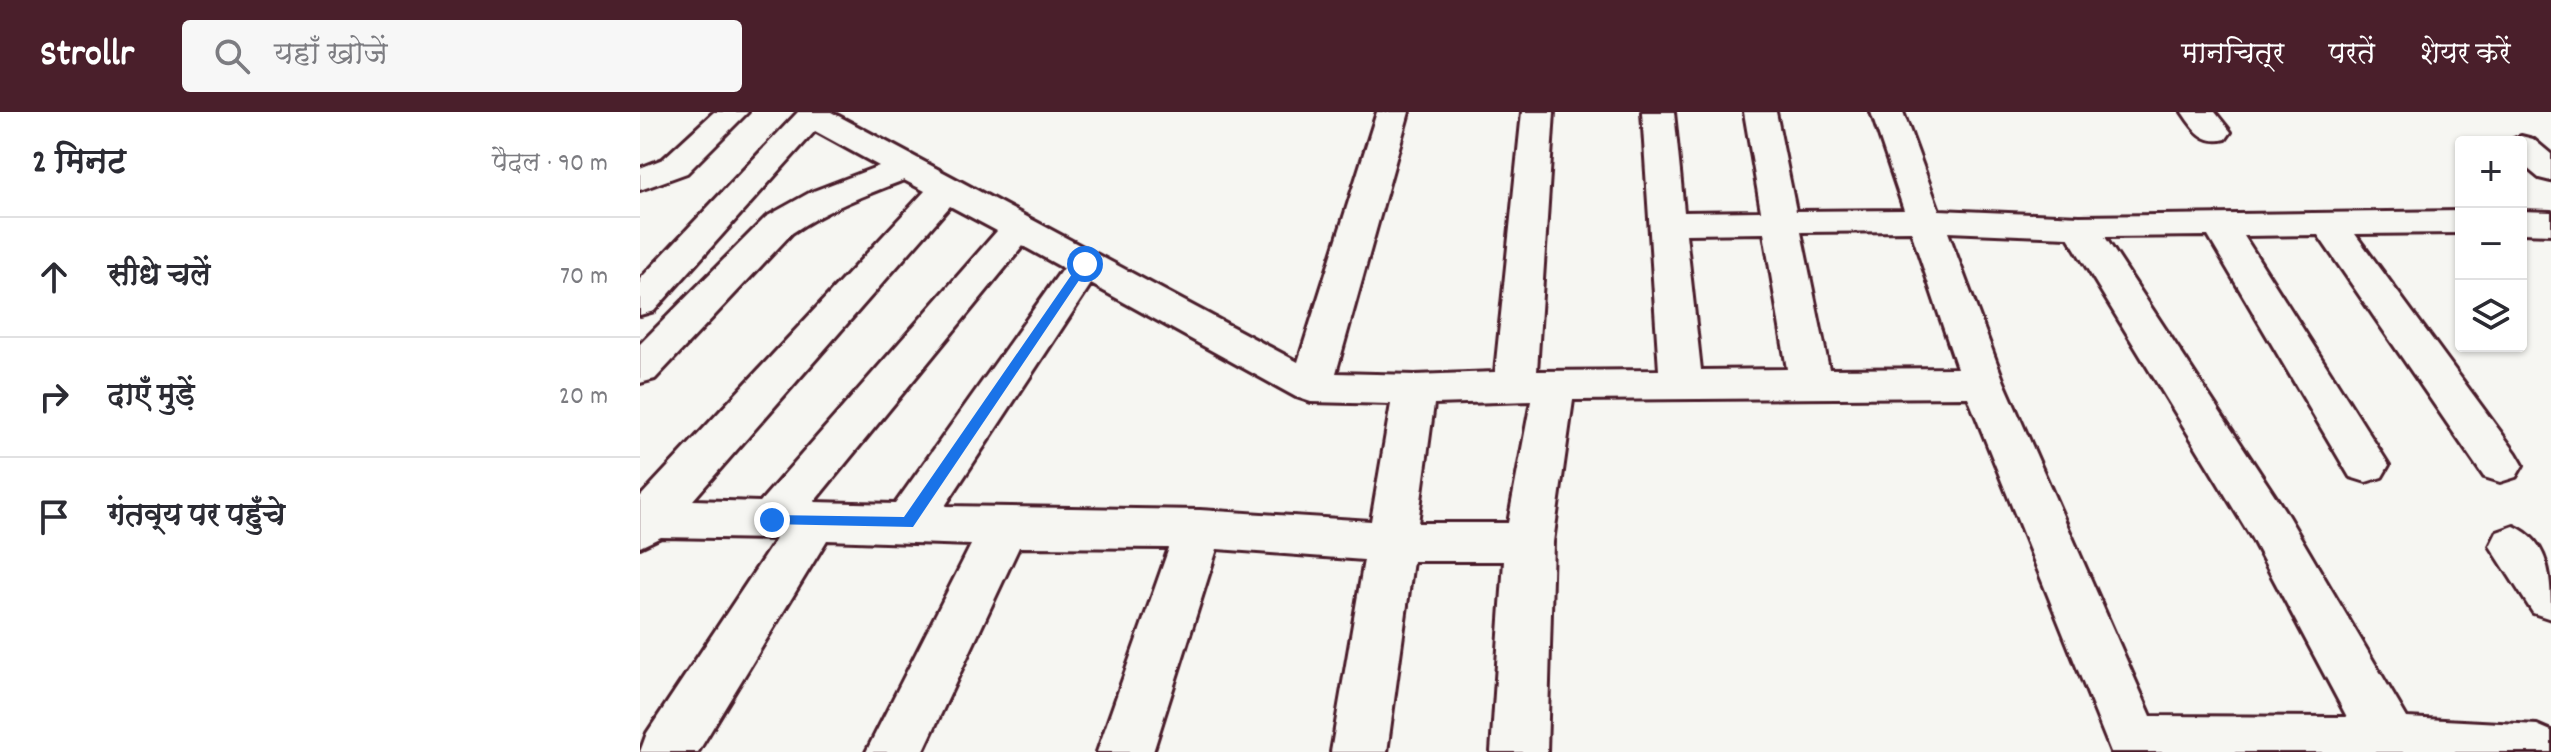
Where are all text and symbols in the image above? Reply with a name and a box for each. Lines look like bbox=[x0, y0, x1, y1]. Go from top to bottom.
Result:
search box bbox=[182, 20, 742, 92]
text: Strollr bbox=[40, 29, 134, 84]
icon: search bbox=[210, 34, 254, 78]
text: यहाँ खोजें bbox=[274, 35, 388, 78]
text: मानचित्र bbox=[2181, 36, 2284, 76]
text: परतें bbox=[2328, 36, 2375, 76]
text: शेयर करें bbox=[2419, 36, 2511, 76]
map controls bbox=[2455, 136, 2527, 352]
button: + bbox=[2455, 136, 2527, 208]
text: 2 मिनट bbox=[32, 140, 126, 189]
text: पैदल · 90 m bbox=[492, 146, 608, 183]
button: − bbox=[2455, 208, 2527, 280]
route start bbox=[1067, 246, 1103, 282]
icon: ahead bbox=[32, 255, 76, 299]
text: सीधे चलें bbox=[108, 256, 211, 299]
text: 70 m bbox=[560, 259, 608, 296]
button: layers bbox=[2455, 280, 2527, 352]
icon: right bbox=[32, 375, 76, 419]
text: दाएँ मुड़ें bbox=[108, 376, 195, 419]
text: 20 m bbox=[559, 379, 608, 416]
icon: arrive bbox=[32, 495, 76, 539]
text: गंतव्य पर पहुँचे bbox=[108, 496, 285, 539]
route end bbox=[754, 502, 790, 538]

